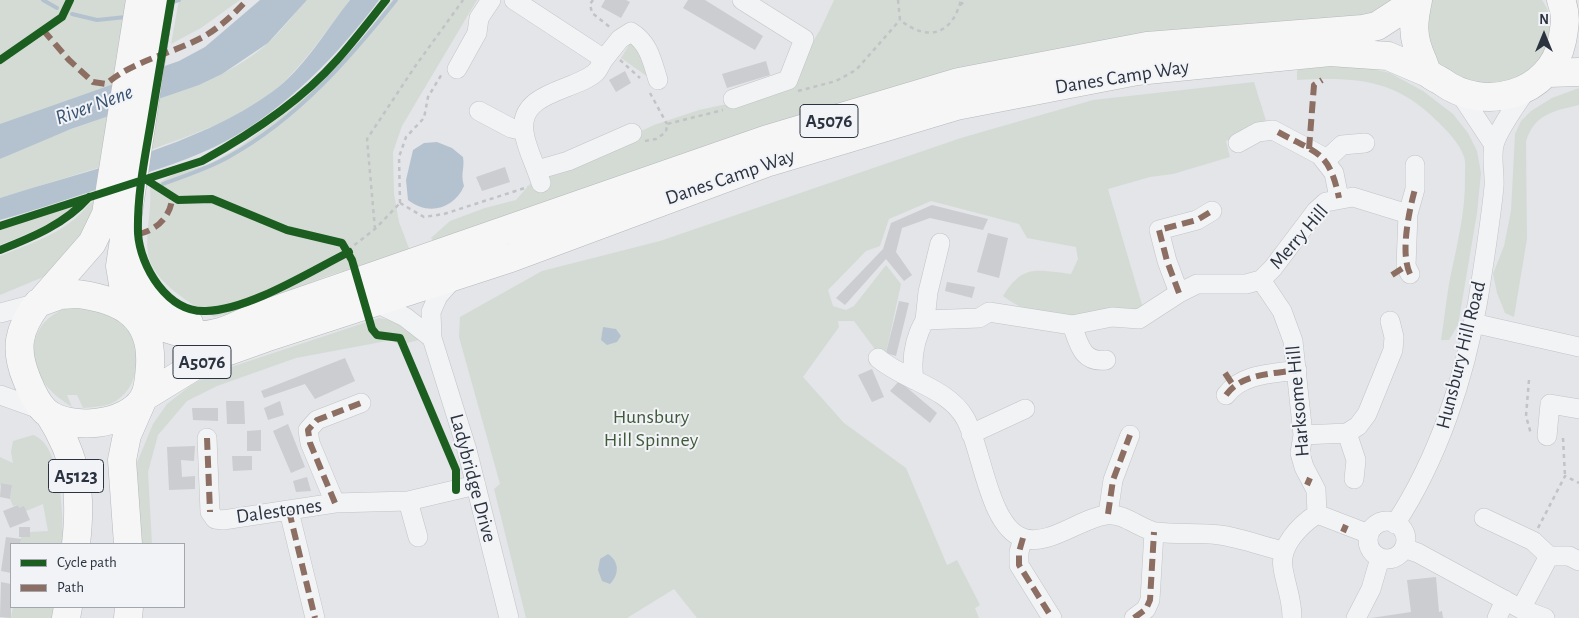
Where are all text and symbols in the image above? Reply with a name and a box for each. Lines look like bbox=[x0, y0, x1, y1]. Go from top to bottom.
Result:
north arrow bbox=[1519, 10, 1569, 60]
text: N bbox=[1539, 13, 1549, 27]
street label: Danes Camp Way bbox=[1053, 55, 1191, 99]
water label: River Nene bbox=[52, 79, 136, 131]
road number: A5076 bbox=[800, 104, 858, 138]
street label: Danes Camp Way bbox=[662, 144, 798, 210]
street label: Merry Hill bbox=[1264, 200, 1334, 274]
street label: Hunsbury Hill Road bbox=[1431, 279, 1491, 431]
street label: Harksome Hill bbox=[1281, 344, 1315, 458]
road number: A5076 bbox=[173, 346, 231, 378]
park label: Hunsbury Hill Spinney bbox=[604, 405, 698, 452]
street label: Ladybridge Drive bbox=[444, 411, 502, 545]
road number: A5123 bbox=[48, 460, 104, 492]
street label: Dalestones bbox=[235, 493, 323, 529]
legend bbox=[10, 543, 185, 608]
text: Cycle path bbox=[57, 555, 117, 570]
text: Path bbox=[57, 580, 84, 595]

